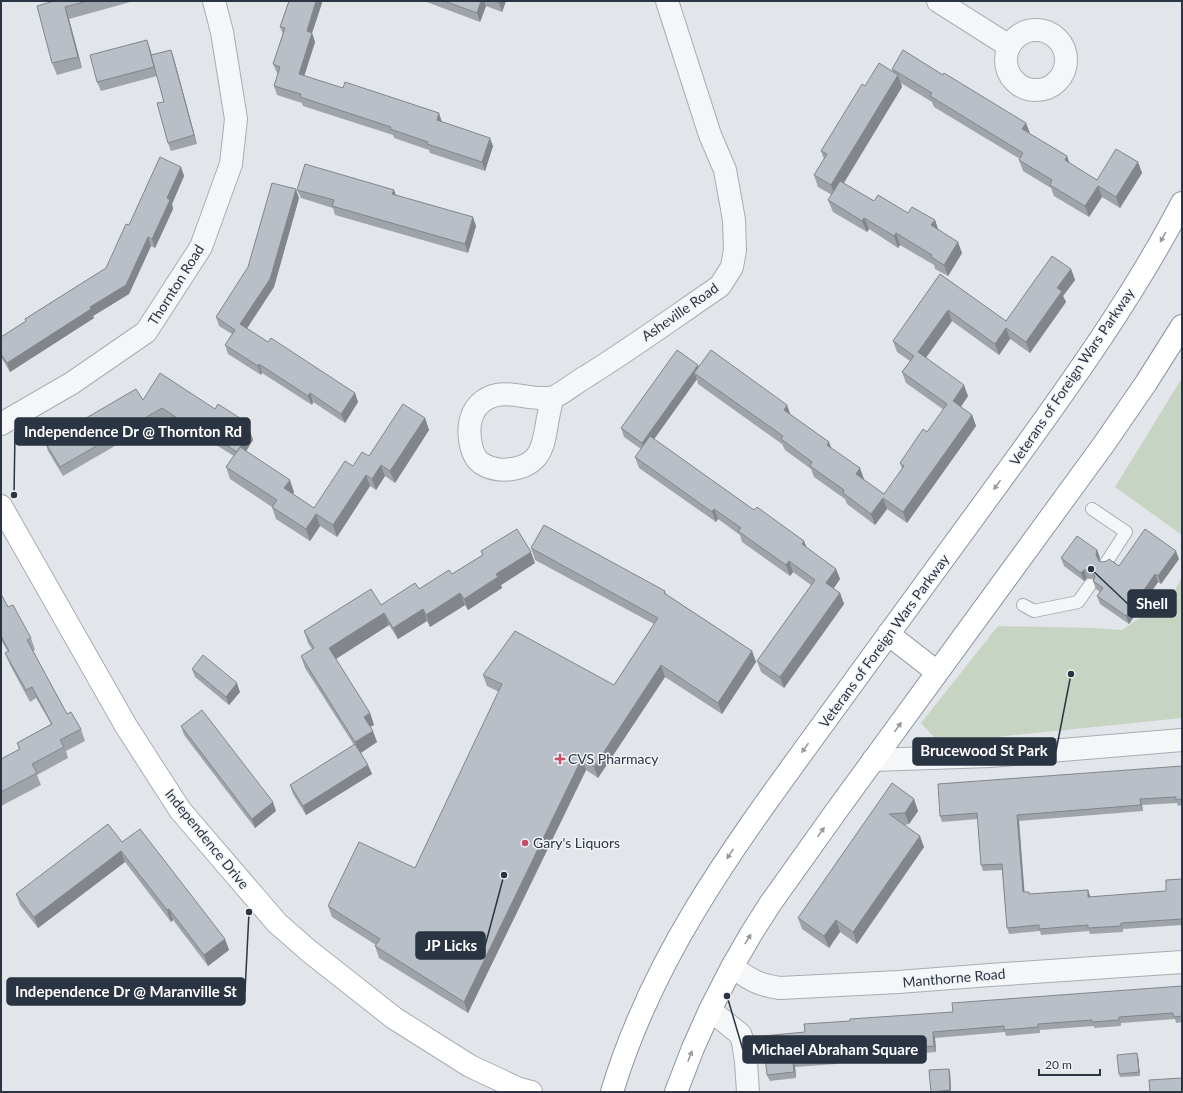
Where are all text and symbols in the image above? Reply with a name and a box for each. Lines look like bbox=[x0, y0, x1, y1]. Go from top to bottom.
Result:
one-way arrow bbox=[1160, 231, 1166, 243]
street label: Thornton Road bbox=[144, 241, 207, 328]
street label: Asheville Road bbox=[638, 279, 721, 344]
street label: Veterans of Foreign Wars Parkway bbox=[1006, 284, 1138, 469]
callout: Independence Dr @ Thornton Rd bbox=[15, 418, 250, 445]
text: Independence Dr @ Thornton Rd bbox=[24, 422, 242, 440]
one-way arrow bbox=[993, 480, 1001, 490]
street label: Veterans of Foreign Wars Parkway bbox=[815, 550, 953, 731]
callout: Shell bbox=[1128, 590, 1176, 617]
text: Shell bbox=[1136, 594, 1168, 612]
one-way arrow bbox=[893, 721, 902, 732]
callout: Brucewood St Park bbox=[913, 738, 1056, 765]
text: Brucewood St Park bbox=[920, 741, 1049, 759]
one-way arrow bbox=[801, 743, 809, 754]
place label: CVS Pharmacy bbox=[568, 750, 659, 767]
marker: CVS Pharmacy bbox=[555, 754, 565, 764]
street label: Independence Drive bbox=[162, 785, 253, 892]
one-way arrow bbox=[817, 826, 825, 837]
place label: Gary's Liquors bbox=[533, 834, 620, 851]
marker: Gary's Liquors bbox=[520, 838, 530, 848]
one-way arrow bbox=[726, 848, 733, 860]
callout: JP Licks bbox=[416, 932, 485, 959]
one-way arrow bbox=[744, 933, 751, 945]
text: JP Licks bbox=[425, 936, 478, 954]
street label: Manthorne Road bbox=[902, 965, 1006, 990]
callout: Independence Dr @ Maranville St bbox=[7, 978, 245, 1005]
text: Independence Dr @ Maranville St bbox=[15, 982, 237, 1000]
callout: Michael Abraham Square bbox=[743, 1036, 926, 1063]
text: Michael Abraham Square bbox=[752, 1040, 918, 1058]
one-way arrow bbox=[688, 1049, 694, 1061]
scale bar bbox=[1039, 1051, 1100, 1077]
text: 20 m bbox=[1045, 1057, 1072, 1072]

